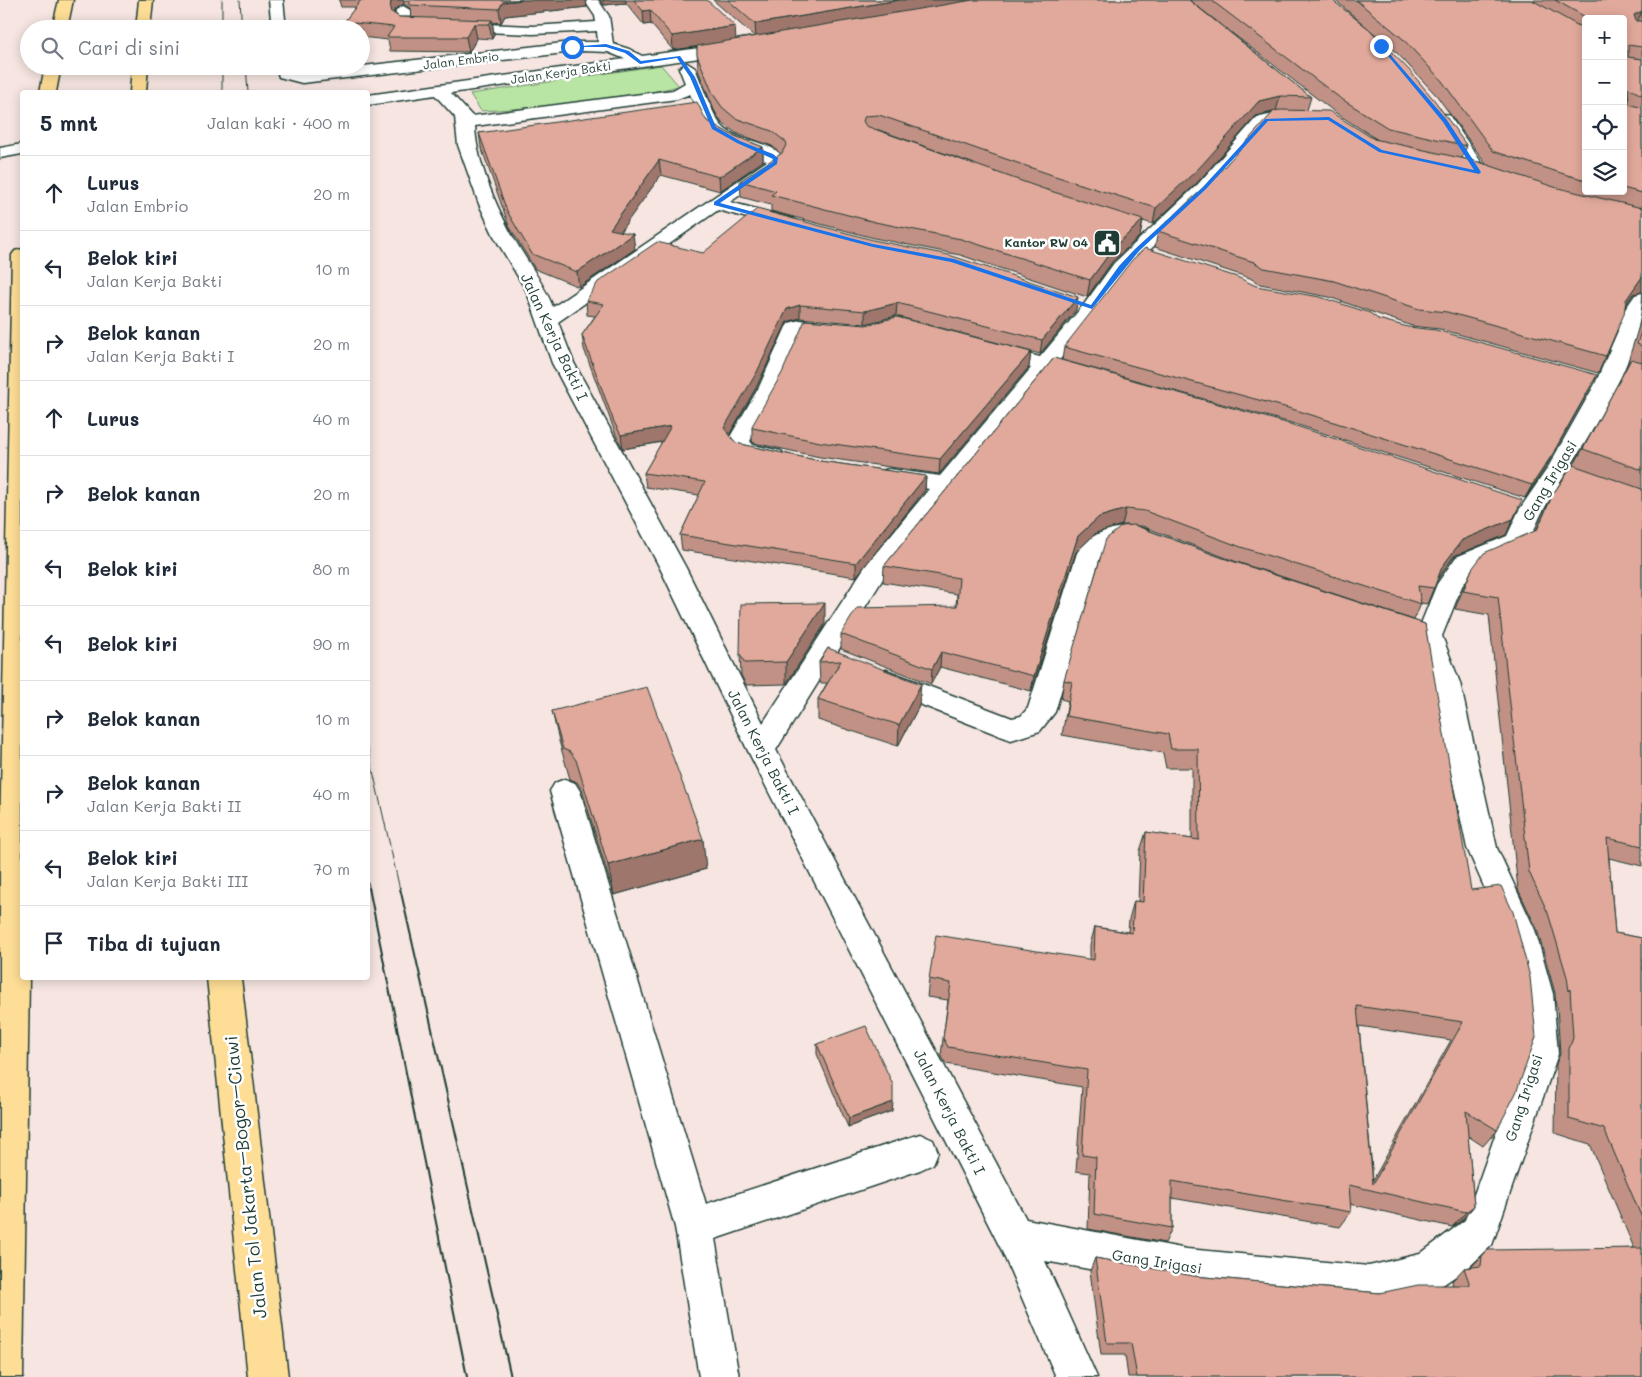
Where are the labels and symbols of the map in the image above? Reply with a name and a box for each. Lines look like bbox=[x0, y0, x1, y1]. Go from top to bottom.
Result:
route end bbox=[1370, 35, 1393, 58]
route start bbox=[561, 36, 584, 59]
street label: Jalan Embrio bbox=[422, 47, 500, 73]
street label: Jalan Kerja Bakti bbox=[510, 57, 612, 87]
public building icon: Kantor RW 04 bbox=[1092, 228, 1122, 258]
place label: Kantor RW 04 bbox=[1004, 234, 1088, 250]
street label: Jalan Kerja Bakti I bbox=[517, 270, 593, 404]
street label: Gang Irigasi bbox=[1517, 436, 1581, 525]
street label: Jalan Kerja Bakti I bbox=[724, 685, 804, 818]
street label: Jalan Tol Jakarta–Bogor–Ciawi bbox=[218, 1035, 272, 1320]
street label: Jalan Kerja Bakti I bbox=[910, 1045, 990, 1178]
street label: Gang Irigasi bbox=[1499, 1051, 1547, 1144]
street label: Gang Irigasi bbox=[1111, 1244, 1204, 1278]

